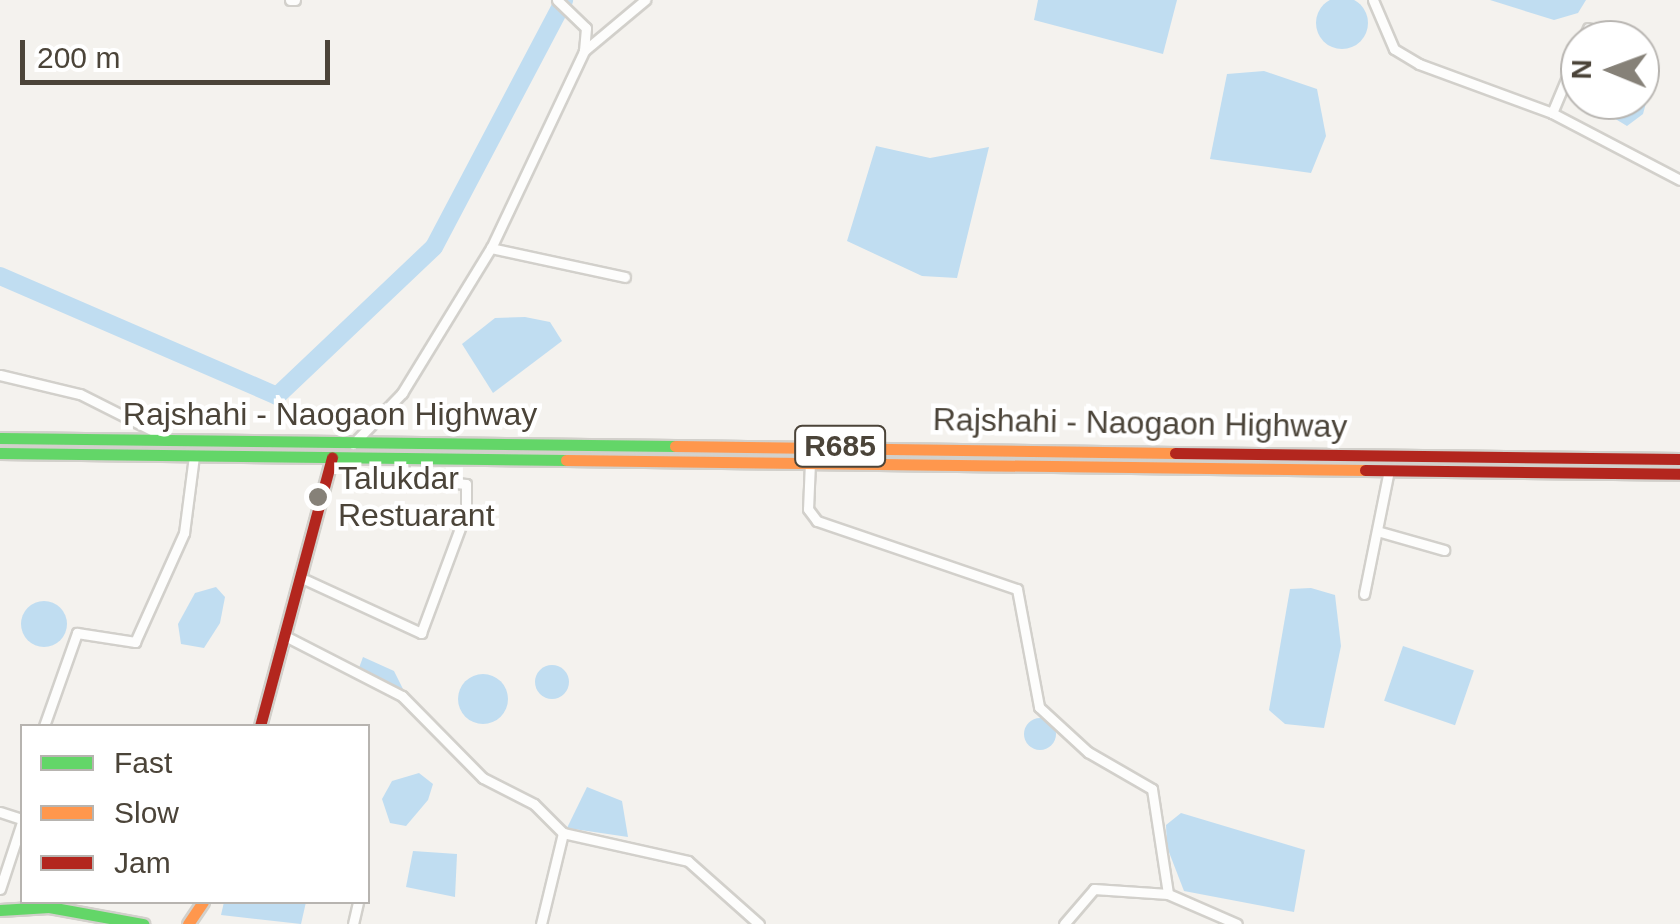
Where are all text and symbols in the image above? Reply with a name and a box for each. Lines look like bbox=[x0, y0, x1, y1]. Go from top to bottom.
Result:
scale bar bbox=[25, 20, 335, 82]
north arrow bbox=[1560, 20, 1660, 120]
text: 200 m bbox=[37, 41, 120, 74]
text: N bbox=[1566, 59, 1597, 80]
street label: Rajshahi - Naogaon Highway bbox=[123, 395, 537, 433]
street label: Rajshahi - Naogaon Highway bbox=[932, 400, 1348, 446]
road number: R685 bbox=[792, 421, 888, 471]
place label: Talukdar Restuarant bbox=[338, 460, 495, 535]
marker: Talukdar Restuarant bbox=[307, 486, 329, 508]
legend bbox=[20, 724, 370, 904]
text: Fast bbox=[114, 746, 172, 779]
text: Slow bbox=[114, 796, 179, 829]
text: Jam bbox=[114, 846, 171, 879]

